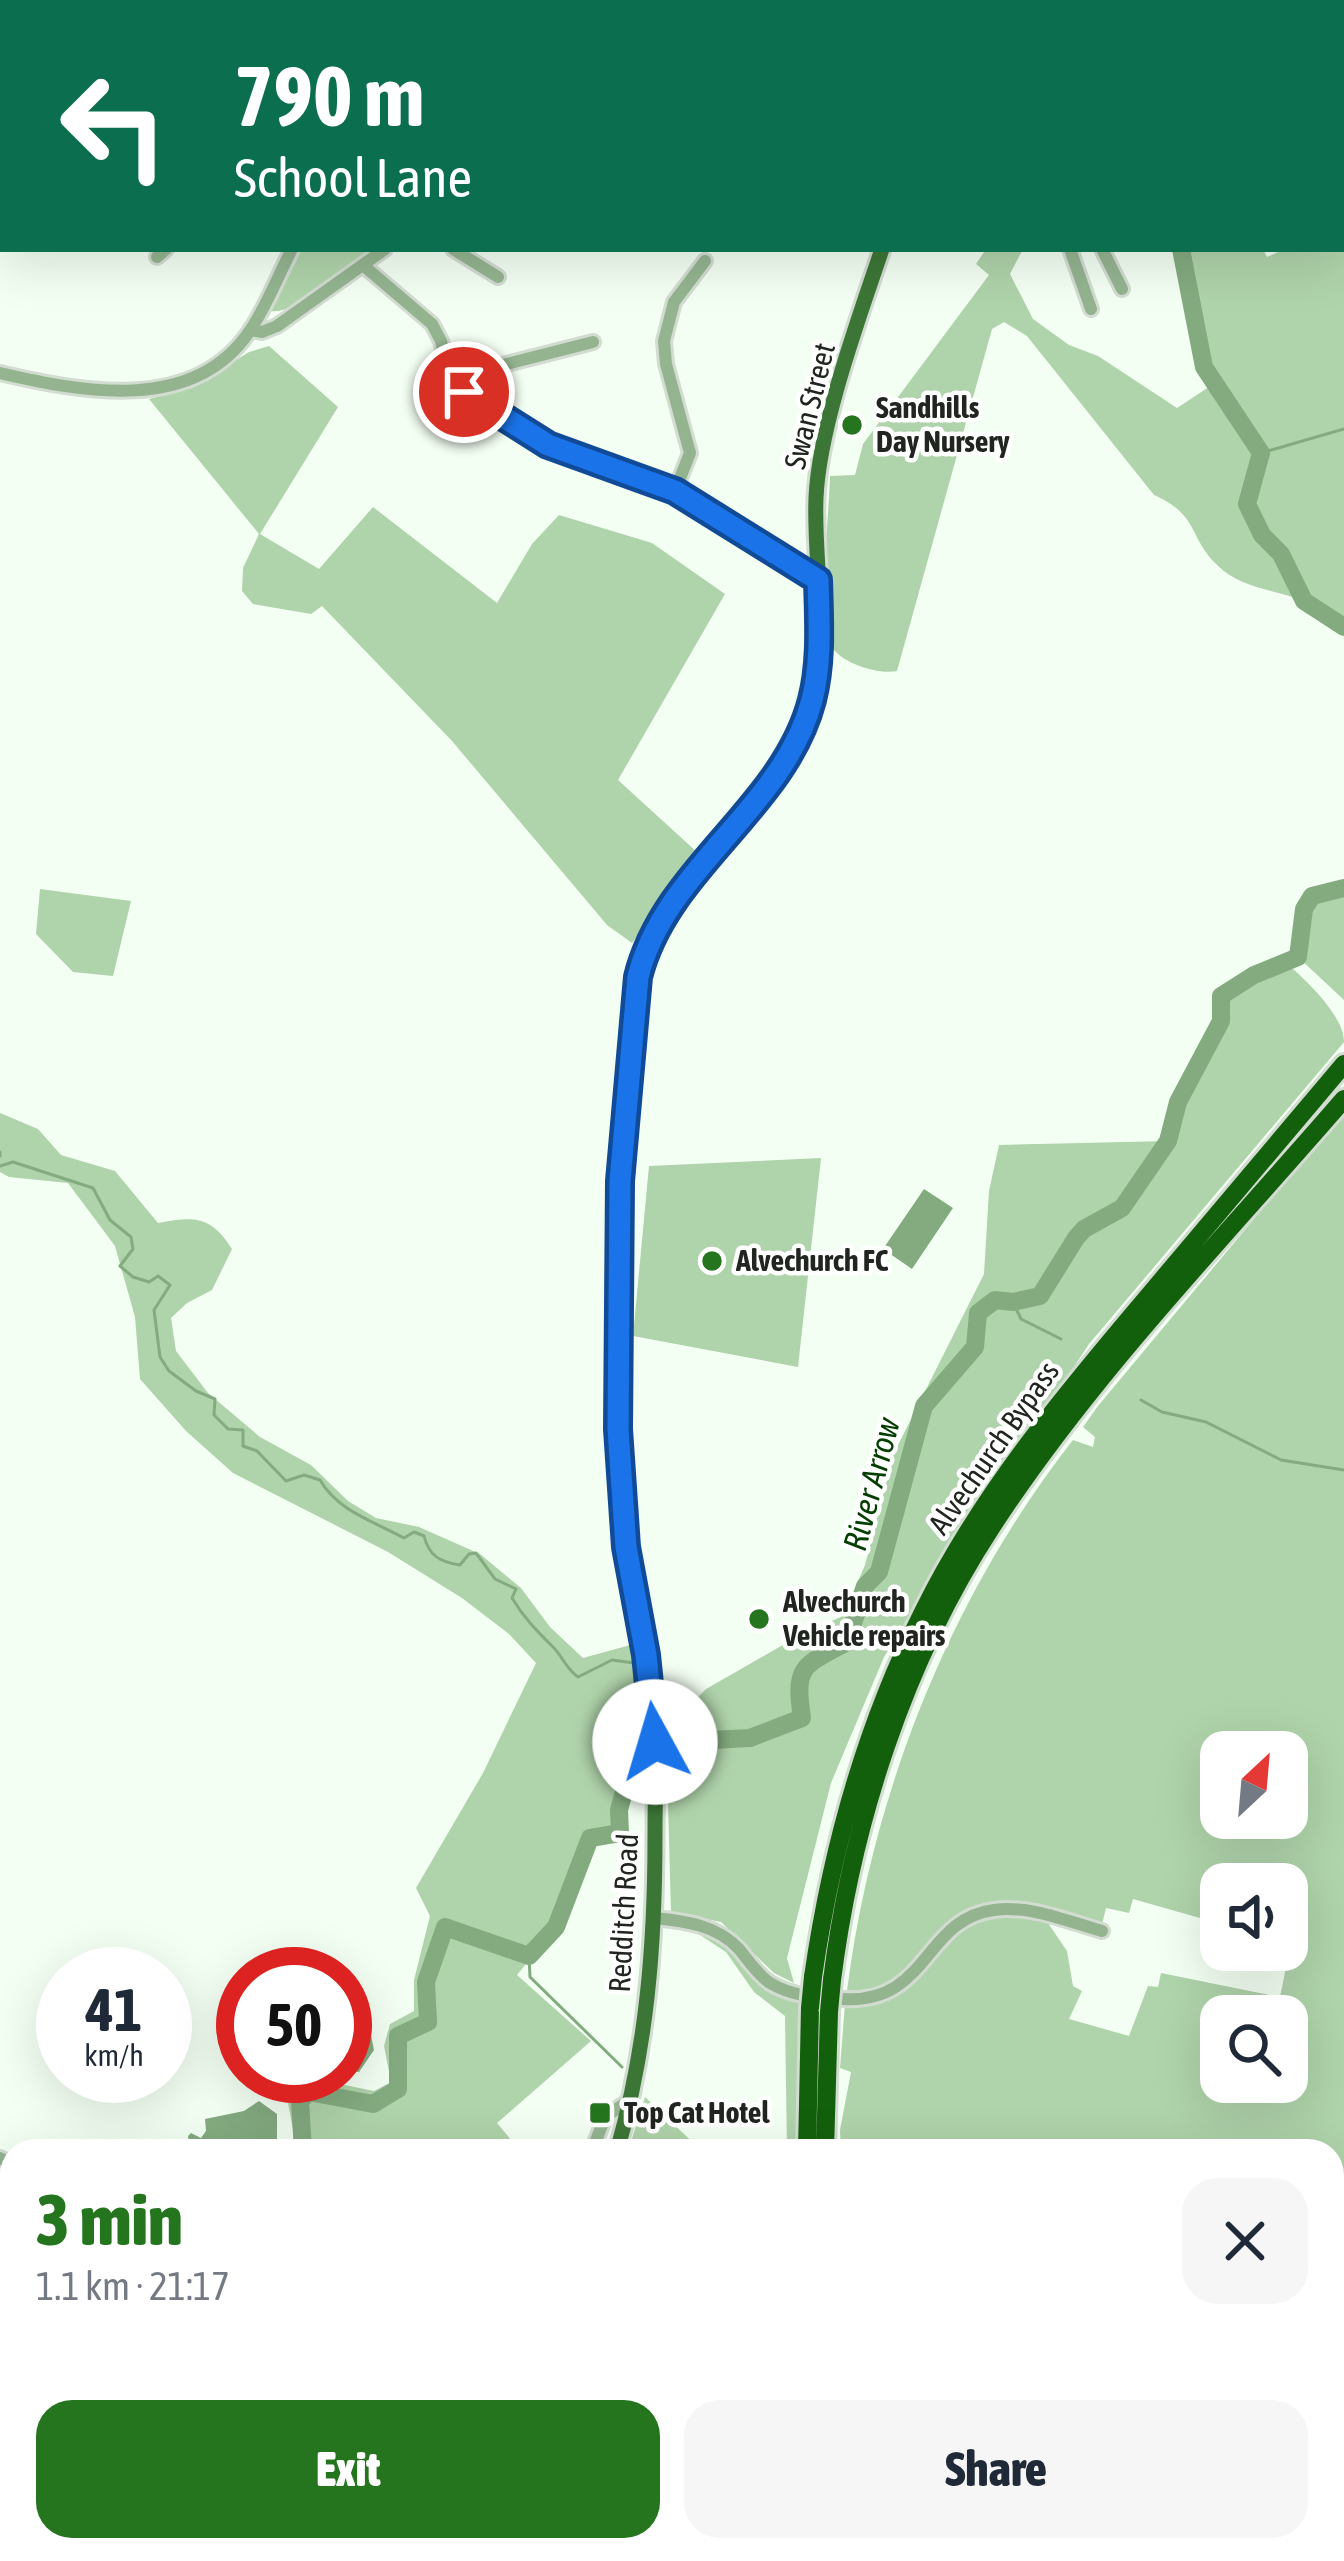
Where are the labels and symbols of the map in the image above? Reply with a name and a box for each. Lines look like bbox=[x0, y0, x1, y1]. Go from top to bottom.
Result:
street label: Swan Street bbox=[777, 339, 841, 472]
pin bbox=[413, 341, 515, 443]
place label: Sandhills Day Nursery bbox=[876, 390, 1010, 458]
marker: Sandhills Day Nursery bbox=[839, 412, 865, 438]
place label: Alvechurch FC bbox=[735, 1243, 889, 1277]
marker: Alvechurch FC bbox=[699, 1248, 725, 1274]
street label: Alvechurch Bypass bbox=[921, 1355, 1065, 1540]
water label: River Arrow bbox=[835, 1412, 907, 1555]
place label: Alvechurch Vehicle repairs bbox=[782, 1584, 946, 1652]
marker: Alvechurch Vehicle repairs bbox=[746, 1606, 772, 1632]
position arrow bbox=[592, 1679, 718, 1805]
north arrow bbox=[1200, 1731, 1308, 1839]
street label: Redditch Road bbox=[602, 1833, 644, 1993]
speed limit sign: 50 bbox=[216, 1947, 372, 2103]
place label: Top Cat Hotel bbox=[624, 2095, 770, 2129]
marker: Top Cat Hotel bbox=[587, 2100, 613, 2126]

